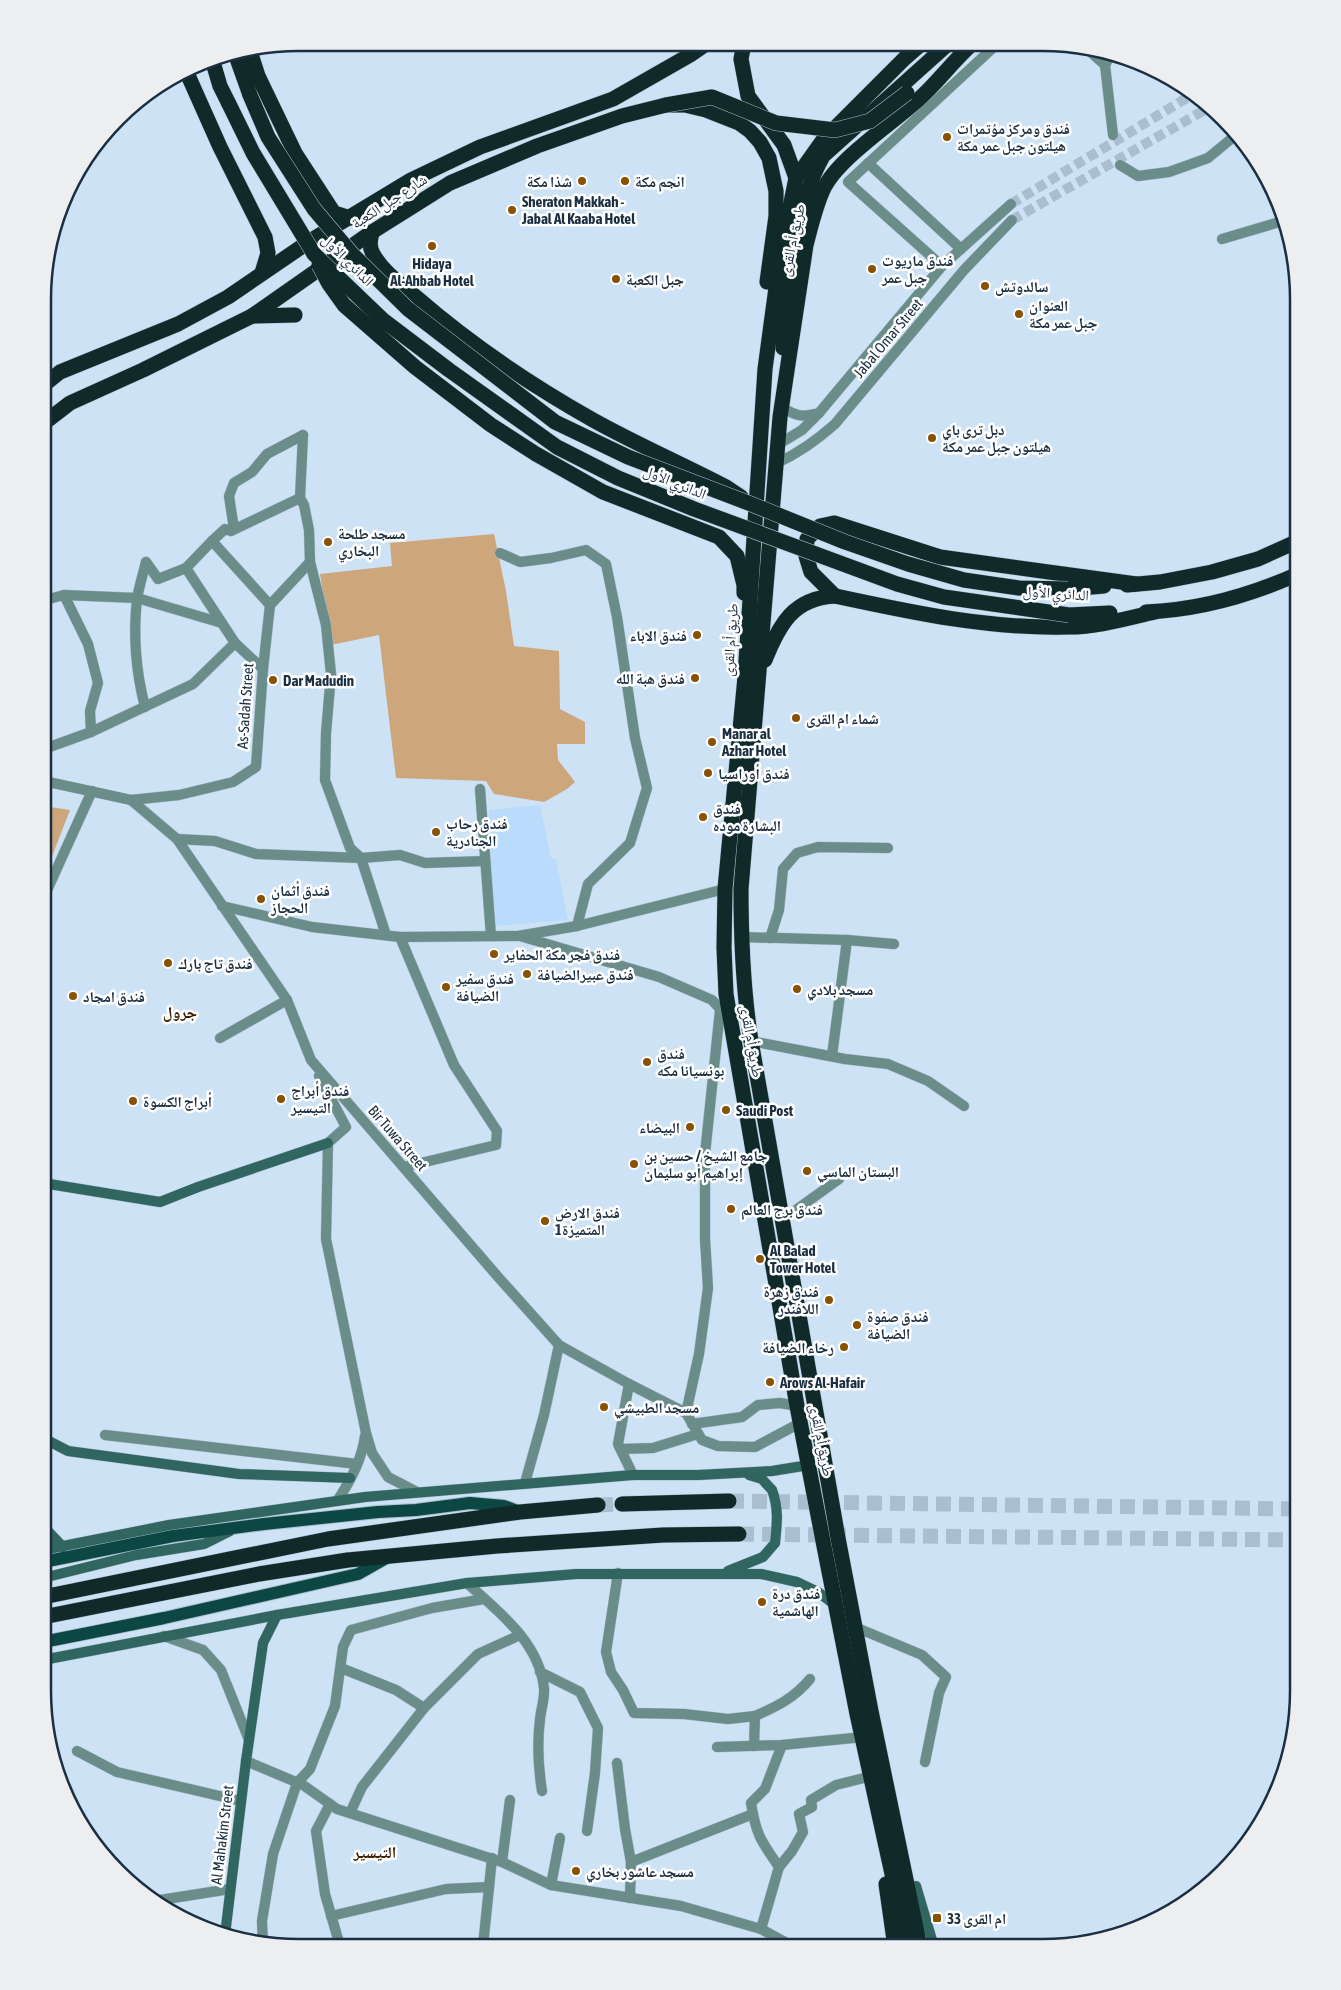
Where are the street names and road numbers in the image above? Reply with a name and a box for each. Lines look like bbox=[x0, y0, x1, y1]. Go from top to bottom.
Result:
street label: شارع جبل الكعبة bbox=[348, 170, 431, 233]
street label: طريق أم القرى bbox=[776, 202, 810, 278]
street label: الدائري الأول bbox=[316, 231, 377, 292]
street label: Jabal Omar Street bbox=[850, 295, 926, 381]
street label: الدائري الأول bbox=[640, 462, 709, 506]
street label: الدائري الأول bbox=[1022, 582, 1090, 608]
street label: طريق أم القرى bbox=[719, 603, 743, 677]
street label: As-Sadah Street bbox=[234, 663, 256, 749]
street label: طريق أم القرى bbox=[735, 1003, 767, 1079]
street label: Bir Tuwa Street bbox=[365, 1102, 431, 1174]
street label: طريق أم القرى bbox=[805, 1402, 837, 1478]
street label: Al Mahakim Street bbox=[207, 1784, 237, 1886]

